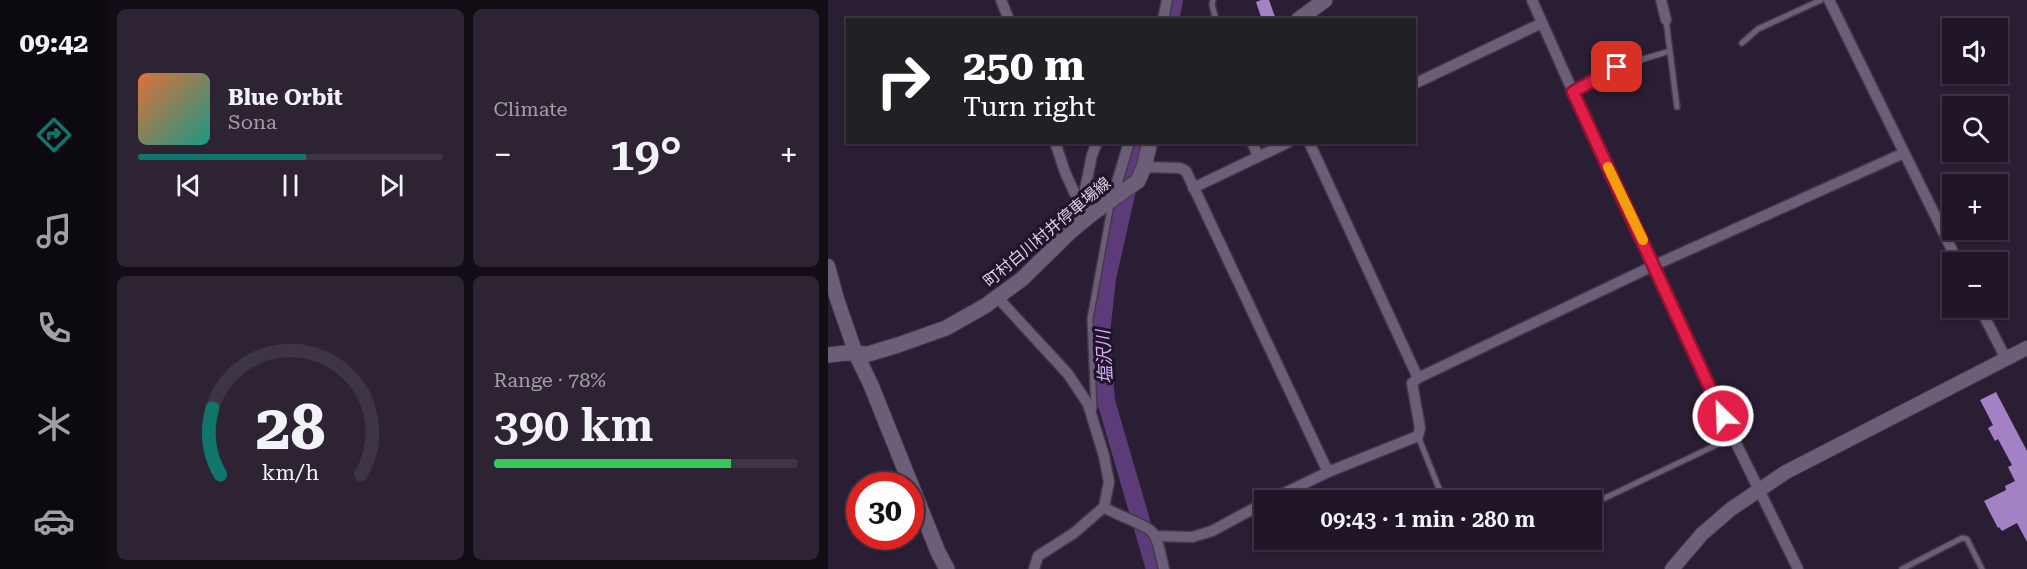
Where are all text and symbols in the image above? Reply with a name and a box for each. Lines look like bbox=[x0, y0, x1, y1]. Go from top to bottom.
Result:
map controls bbox=[1942, 18, 2008, 318]
button: sound bbox=[1942, 18, 2008, 84]
text: 09:42 bbox=[20, 27, 88, 59]
text: 250 m bbox=[963, 41, 1085, 90]
pin bbox=[1591, 41, 1642, 92]
icon: right bbox=[864, 42, 942, 120]
icon: arrive bbox=[1600, 50, 1633, 83]
text: Blue Orbit bbox=[228, 85, 343, 110]
text: Turn right bbox=[963, 91, 1096, 123]
button: search bbox=[1942, 96, 2008, 162]
text: Climate bbox=[494, 97, 568, 121]
text: Sona bbox=[228, 110, 277, 134]
icon: directions bbox=[33, 114, 75, 156]
text: 19° bbox=[609, 128, 682, 181]
text: − bbox=[494, 135, 512, 174]
text: + bbox=[780, 135, 798, 174]
icon: previous bbox=[172, 169, 205, 202]
icon: pause bbox=[274, 169, 307, 202]
icon: next bbox=[375, 169, 408, 202]
street label: 町村白川村井停車場線 bbox=[980, 173, 1114, 291]
button: + bbox=[1942, 174, 2008, 240]
icon: music bbox=[33, 210, 75, 252]
button: − bbox=[1942, 252, 2008, 318]
icon: phone bbox=[33, 307, 75, 349]
water label: 塩沢川 bbox=[1092, 327, 1116, 385]
text: Range · 78% bbox=[494, 368, 606, 392]
position arrow bbox=[1691, 384, 1755, 448]
text: 28 bbox=[255, 391, 325, 464]
text: 390 km bbox=[494, 399, 653, 452]
icon: climate bbox=[33, 403, 75, 445]
text: km/h bbox=[262, 460, 319, 485]
speed limit sign: 30 bbox=[846, 472, 924, 550]
icon: car bbox=[33, 500, 75, 542]
text: 09:43 · 1 min · 280 m bbox=[1321, 507, 1535, 532]

